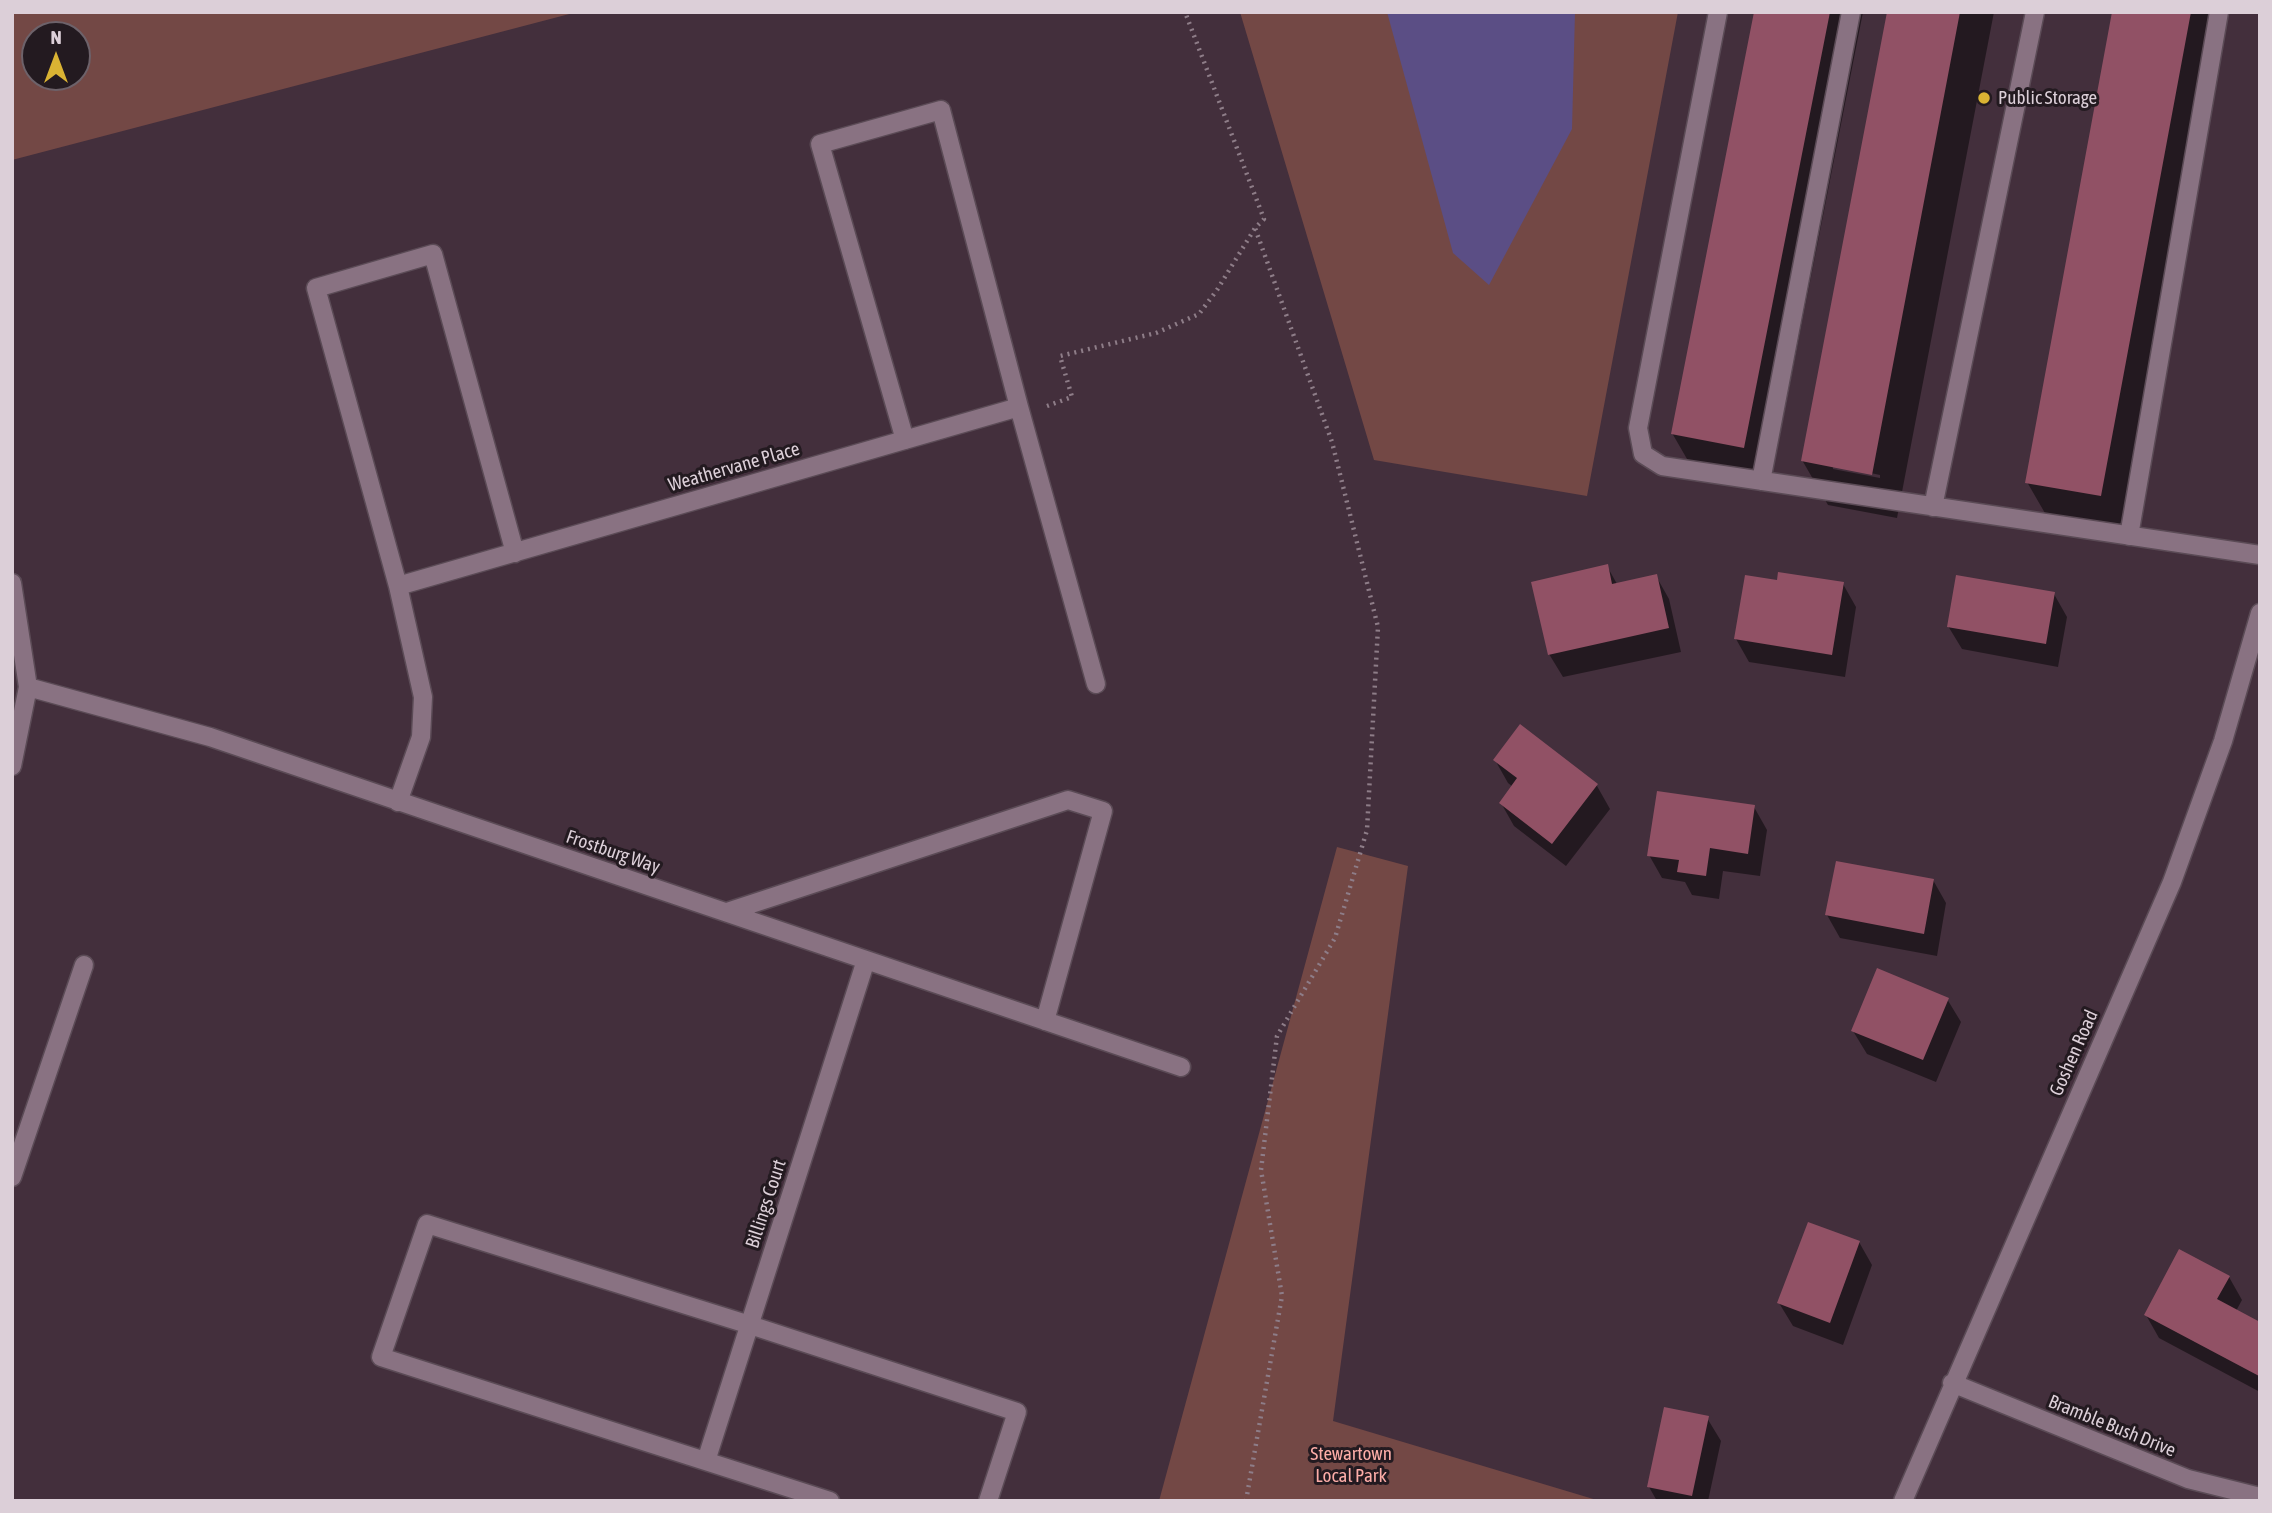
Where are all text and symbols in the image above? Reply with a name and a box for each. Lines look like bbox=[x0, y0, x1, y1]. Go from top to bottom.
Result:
north arrow bbox=[21, 21, 91, 91]
text: N bbox=[50, 26, 62, 48]
place label: Public Storage bbox=[1998, 87, 2097, 109]
marker: Public Storage bbox=[1976, 90, 1992, 106]
street label: Weathervane Place bbox=[666, 437, 802, 497]
street label: Frostburg Way bbox=[563, 825, 663, 879]
street label: Goshen Road bbox=[2045, 1007, 2103, 1099]
street label: Billings Court bbox=[741, 1157, 791, 1251]
street label: Bramble Bush Drive bbox=[2045, 1390, 2179, 1462]
park label: Stewartown Local Park bbox=[1310, 1443, 1392, 1487]

